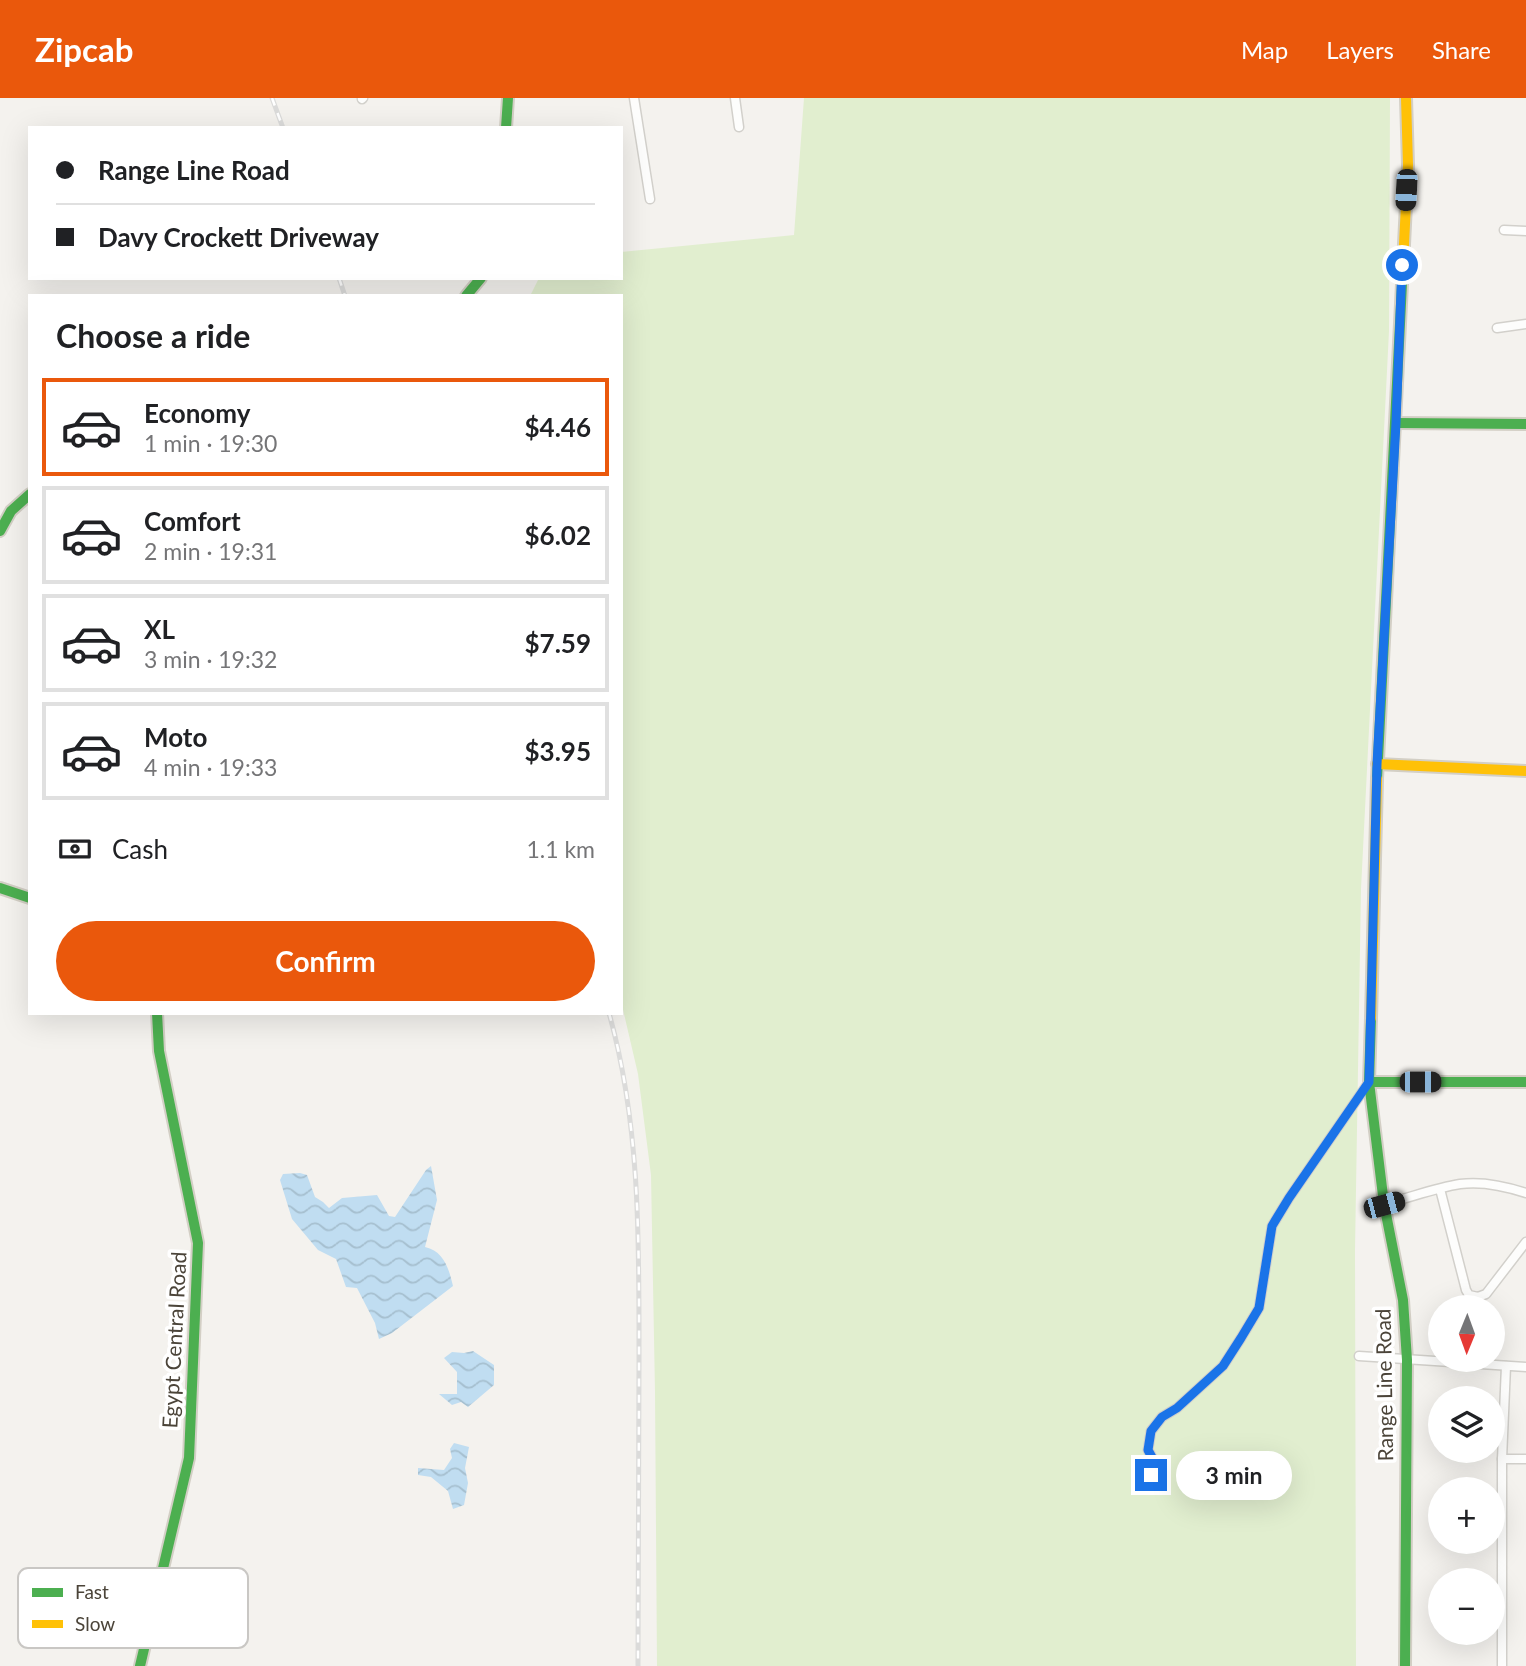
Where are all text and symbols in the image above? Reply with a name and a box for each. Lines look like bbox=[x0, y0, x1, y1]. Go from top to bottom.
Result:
text: Zipcab bbox=[35, 29, 133, 69]
text: Map bbox=[1241, 35, 1288, 64]
text: Layers bbox=[1326, 35, 1394, 64]
text: Share bbox=[1432, 35, 1491, 64]
text: Range Line Road bbox=[98, 154, 290, 186]
car bbox=[1395, 168, 1418, 212]
text: Davy Crockett Driveway bbox=[98, 221, 379, 253]
route start bbox=[1386, 249, 1418, 281]
text: Choose a ride bbox=[56, 316, 250, 355]
icon: car bbox=[60, 396, 123, 459]
text: Economy bbox=[144, 397, 250, 429]
text: $4.46 bbox=[525, 411, 591, 443]
text: 1 min · 19:30 bbox=[144, 429, 277, 457]
icon: car bbox=[60, 504, 123, 567]
text: Comfort bbox=[144, 505, 241, 537]
text: $6.02 bbox=[525, 519, 591, 551]
text: 2 min · 19:31 bbox=[144, 537, 277, 565]
icon: car bbox=[60, 612, 123, 675]
text: XL bbox=[144, 613, 175, 645]
text: $7.59 bbox=[525, 627, 591, 659]
text: 3 min · 19:32 bbox=[144, 645, 277, 673]
icon: car bbox=[60, 720, 123, 783]
text: Moto bbox=[144, 721, 207, 753]
text: $3.95 bbox=[525, 735, 591, 767]
text: 4 min · 19:33 bbox=[144, 753, 277, 781]
icon: cash bbox=[56, 830, 94, 868]
text: Cash bbox=[112, 833, 168, 865]
text: 1.1 km bbox=[526, 835, 595, 863]
button: Confirm bbox=[56, 921, 595, 1001]
car bbox=[1400, 1072, 1442, 1093]
car bbox=[1361, 1189, 1408, 1221]
street label: Egypt Central Road bbox=[156, 1251, 191, 1429]
north arrow bbox=[1428, 1295, 1505, 1372]
map controls bbox=[1428, 1295, 1505, 1645]
street label: Range Line Road bbox=[1370, 1308, 1397, 1462]
button: layers bbox=[1428, 1386, 1505, 1463]
callout: 3 min bbox=[1176, 1450, 1291, 1500]
route end bbox=[1135, 1459, 1167, 1491]
text: 3 min bbox=[1205, 1461, 1263, 1489]
button: + bbox=[1428, 1477, 1505, 1554]
legend bbox=[18, 1568, 248, 1648]
button: − bbox=[1428, 1568, 1505, 1645]
text: Fast bbox=[75, 1580, 109, 1603]
text: Slow bbox=[75, 1612, 115, 1635]

